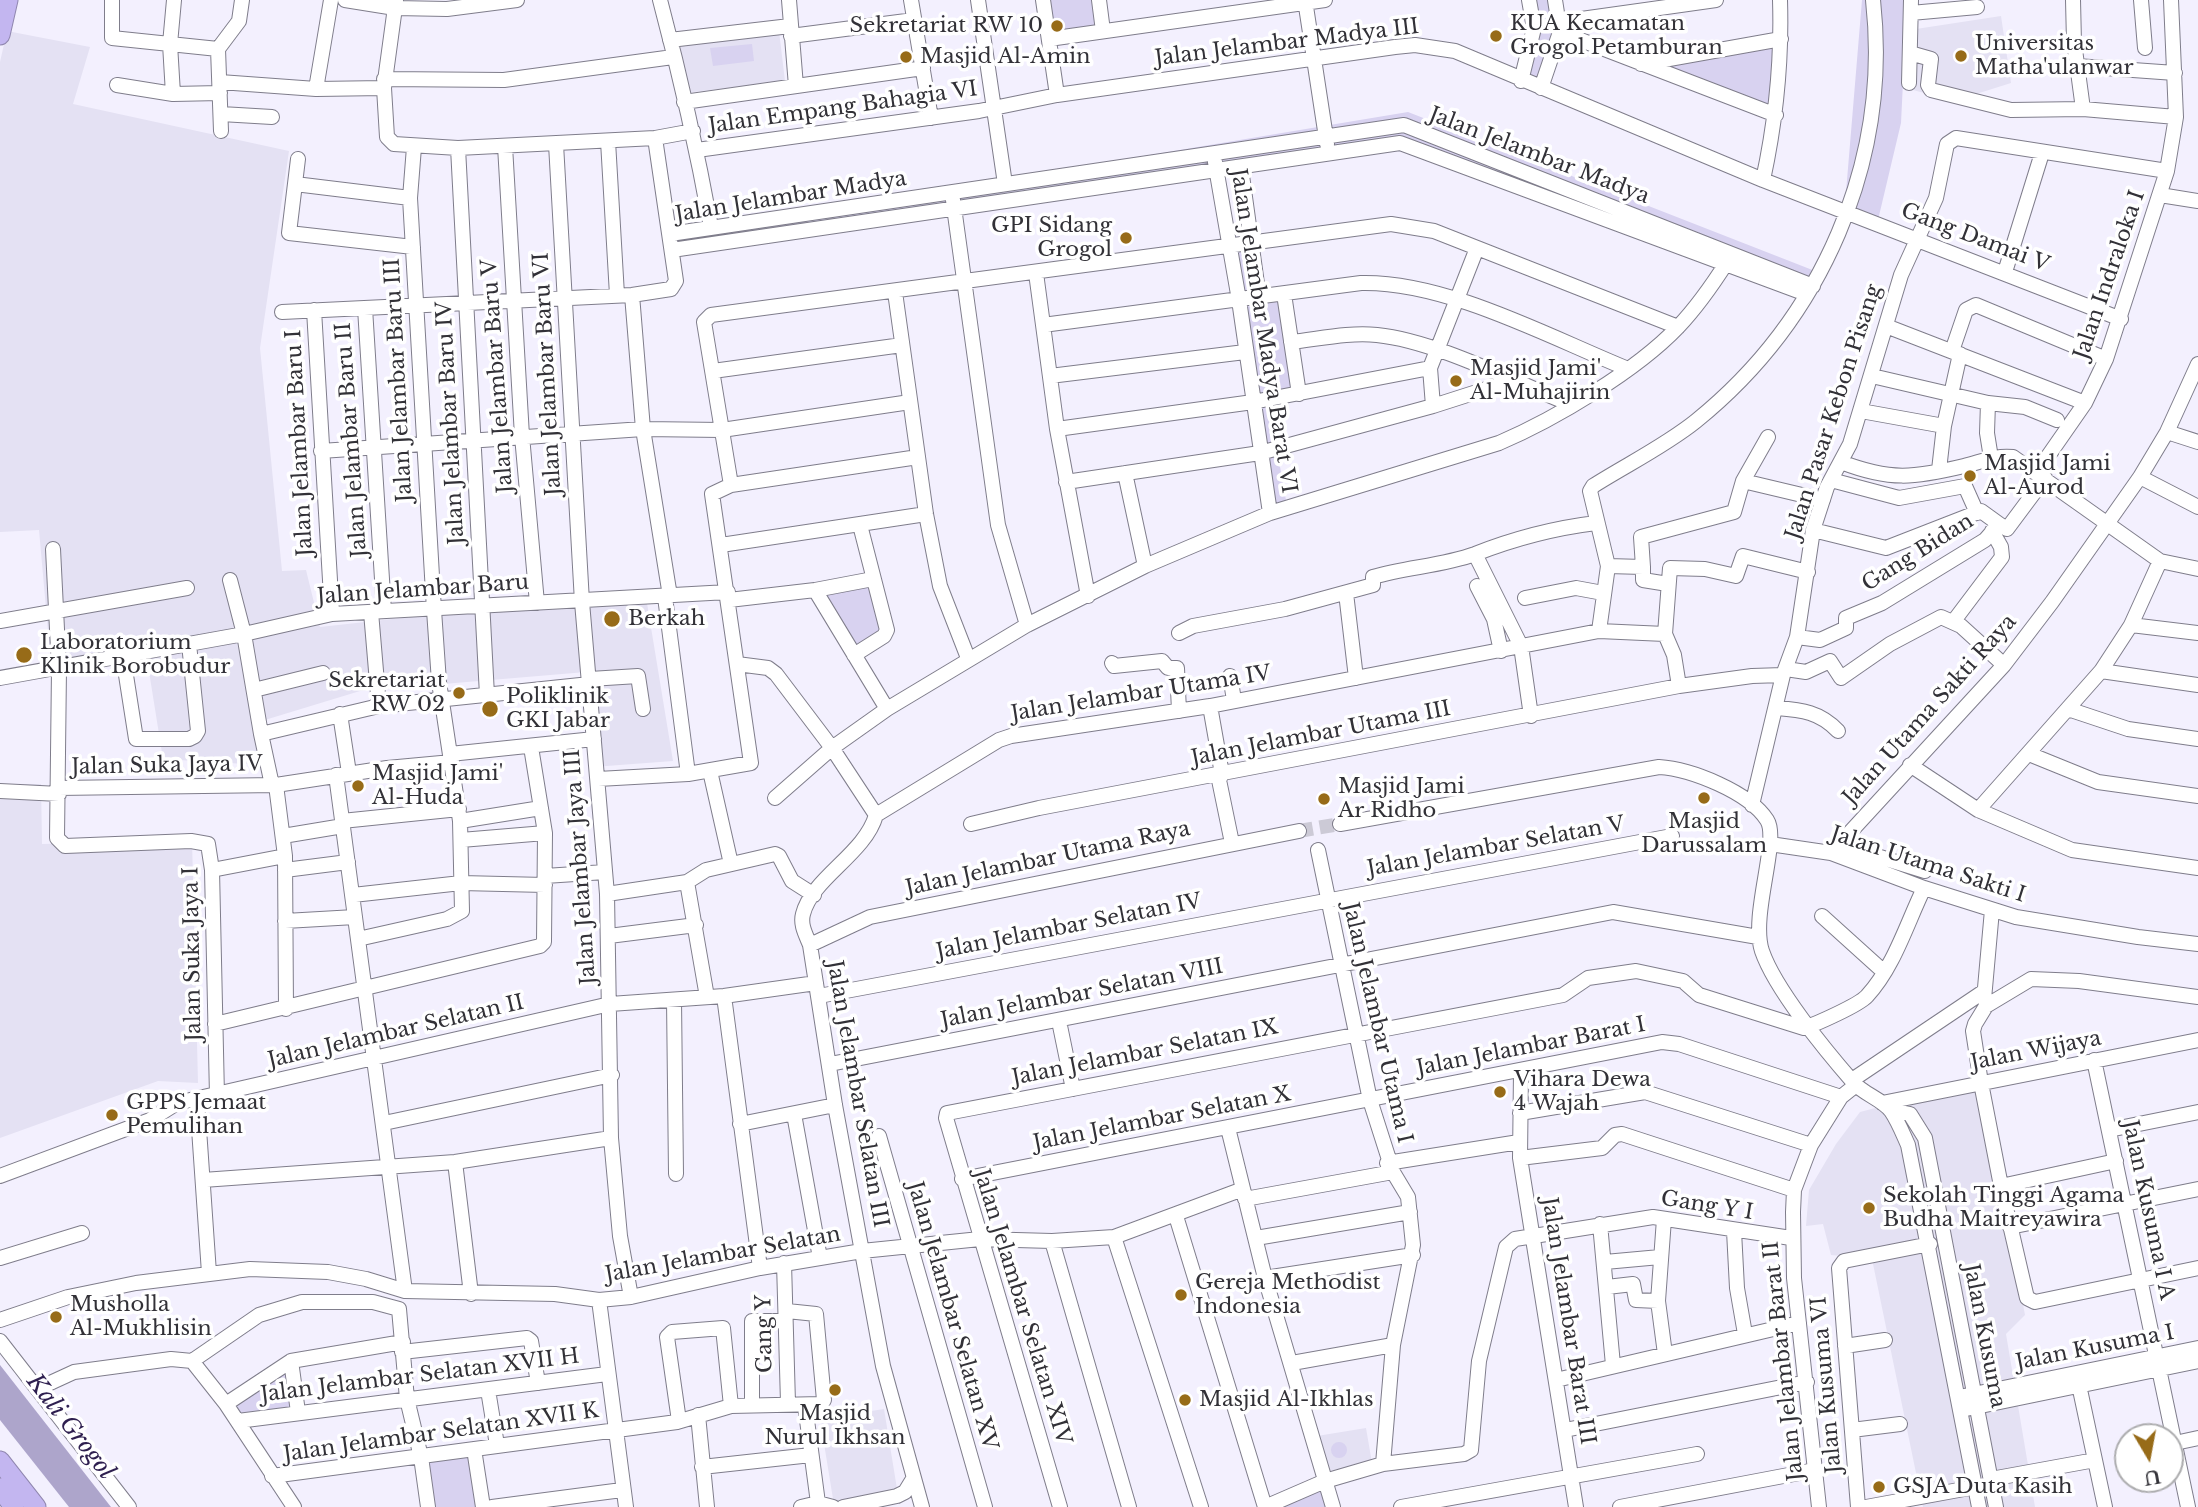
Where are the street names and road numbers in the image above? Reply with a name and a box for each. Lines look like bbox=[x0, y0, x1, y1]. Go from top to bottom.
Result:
street label: Jalan Jelambar Madya III bbox=[1153, 14, 1421, 72]
street label: Jalan Empang Bahagia VI bbox=[707, 77, 979, 139]
street label: Jalan Jelambar Madya bbox=[1425, 102, 1653, 210]
street label: Jalan Jelambar Madya bbox=[674, 166, 908, 228]
street label: Jalan Jelambar Madya Barat VI bbox=[1225, 167, 1301, 495]
street label: Jalan Indraloka I bbox=[2069, 187, 2151, 363]
street label: Gang Damai V bbox=[1897, 198, 2053, 278]
street label: Jalan Jelambar Baru VI bbox=[529, 252, 567, 496]
street label: Jalan Jelambar Baru III bbox=[380, 257, 418, 503]
street label: Jalan Jelambar Baru V bbox=[477, 258, 519, 494]
street label: Jalan Pasar Kebon Pisang bbox=[1781, 281, 1887, 543]
street label: Jalan Jelambar Baru IV bbox=[432, 301, 470, 545]
street label: Jalan Jelambar Baru II bbox=[331, 322, 373, 558]
street label: Jalan Jelambar Baru I bbox=[281, 329, 319, 557]
street label: Gang Bidan bbox=[1858, 509, 1978, 597]
street label: Jalan Jelambar Baru bbox=[316, 570, 530, 610]
street label: Jalan Utama Sakti Raya bbox=[1838, 610, 2022, 810]
street label: Jalan Jelambar Utama IV bbox=[1009, 661, 1273, 727]
street label: Jalan Jelambar Utama III bbox=[1189, 696, 1453, 772]
street label: Jalan Jelambar Jaya III bbox=[560, 748, 602, 986]
street label: Jalan Suka Jaya IV bbox=[71, 752, 263, 780]
street label: Jalan Jelambar Selatan V bbox=[1365, 812, 1627, 882]
street label: Jalan Jelambar Utama Raya bbox=[903, 817, 1193, 901]
street label: Jalan Utama Sakti I bbox=[1827, 822, 2029, 908]
street label: Jalan Suka Jaya I bbox=[179, 866, 207, 1042]
street label: Jalan Jelambar Selatan IV bbox=[934, 889, 1204, 965]
street label: Jalan Jelambar Utama I bbox=[1337, 900, 1417, 1146]
street label: Jalan Jelambar Selatan VIII bbox=[939, 954, 1225, 1034]
street label: Jalan Jelambar Selatan III bbox=[821, 959, 893, 1229]
street label: Jalan Jelambar Selatan II bbox=[266, 990, 526, 1074]
street label: Jalan Jelambar Barat I bbox=[1415, 1012, 1647, 1082]
street label: Jalan Jelambar Selatan IX bbox=[1010, 1015, 1280, 1091]
street label: Jalan Wijaya bbox=[1969, 1026, 2103, 1076]
street label: Jalan Jelambar Selatan X bbox=[1031, 1082, 1293, 1156]
street label: Jalan Kusuma I A bbox=[2117, 1118, 2179, 1302]
street label: Jalan Jelambar Selatan XIV bbox=[968, 1166, 1076, 1448]
street label: Jalan Jelambar Selatan XV bbox=[902, 1179, 1002, 1453]
street label: Gang Y I bbox=[1659, 1186, 1755, 1226]
street label: Jalan Jelambar Barat III bbox=[1536, 1196, 1600, 1446]
street label: Jalan Jelambar Selatan bbox=[603, 1222, 843, 1288]
street label: Jalan Jelambar Barat II bbox=[1759, 1240, 1809, 1482]
street label: Jalan Kusuma bbox=[1958, 1262, 2010, 1410]
street label: Gang Y bbox=[752, 1295, 778, 1373]
street label: Jalan Kusuma VI bbox=[1807, 1296, 1847, 1474]
street label: Jalan Kusuma I bbox=[2014, 1320, 2176, 1376]
street label: Jalan Jelambar Selatan XVII H bbox=[259, 1344, 581, 1408]
street label: Jalan Jelambar Selatan XVII K bbox=[282, 1398, 600, 1468]

